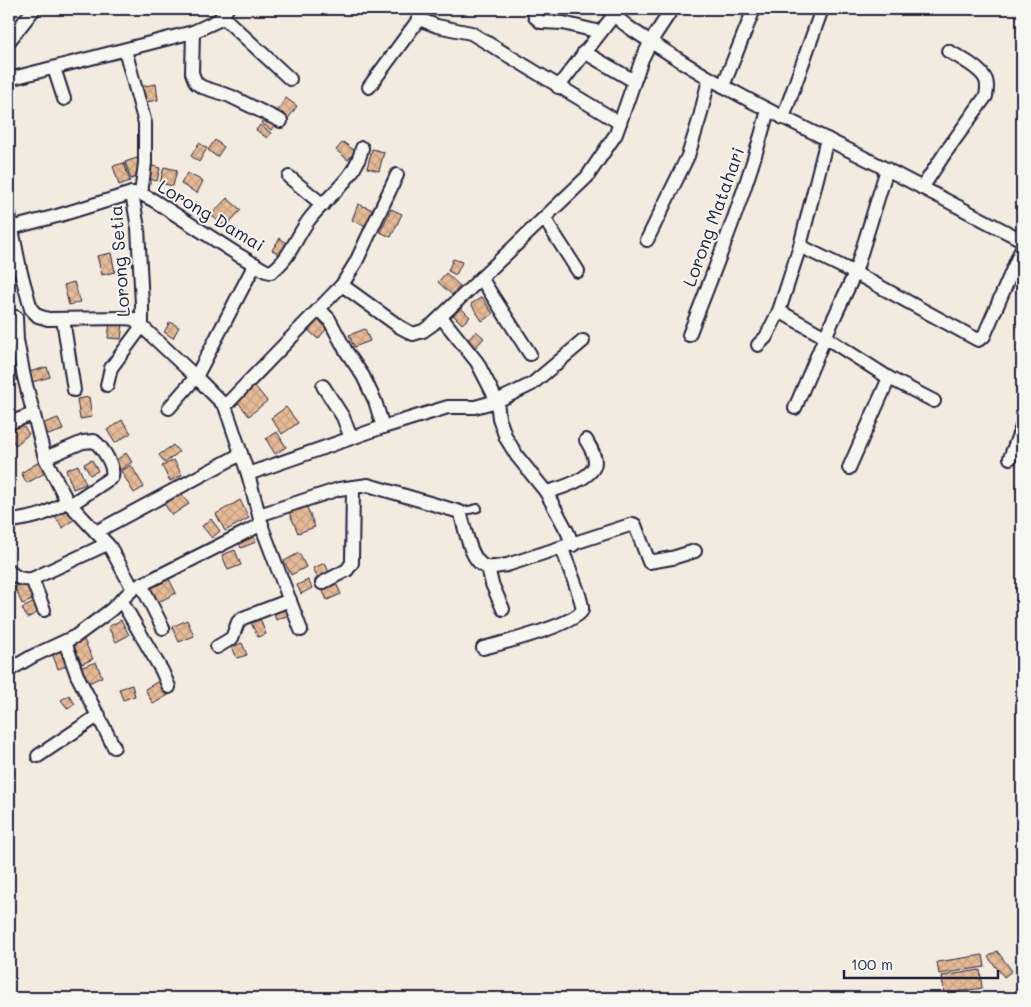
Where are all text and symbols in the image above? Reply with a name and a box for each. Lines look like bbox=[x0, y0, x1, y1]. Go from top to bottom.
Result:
street label: Lorong Matahari bbox=[677, 144, 749, 290]
street label: Lorong Damai bbox=[154, 174, 269, 257]
street label: Lorong Setia bbox=[103, 204, 135, 318]
scale bar bbox=[844, 947, 997, 979]
text: 100 m bbox=[851, 954, 893, 974]

